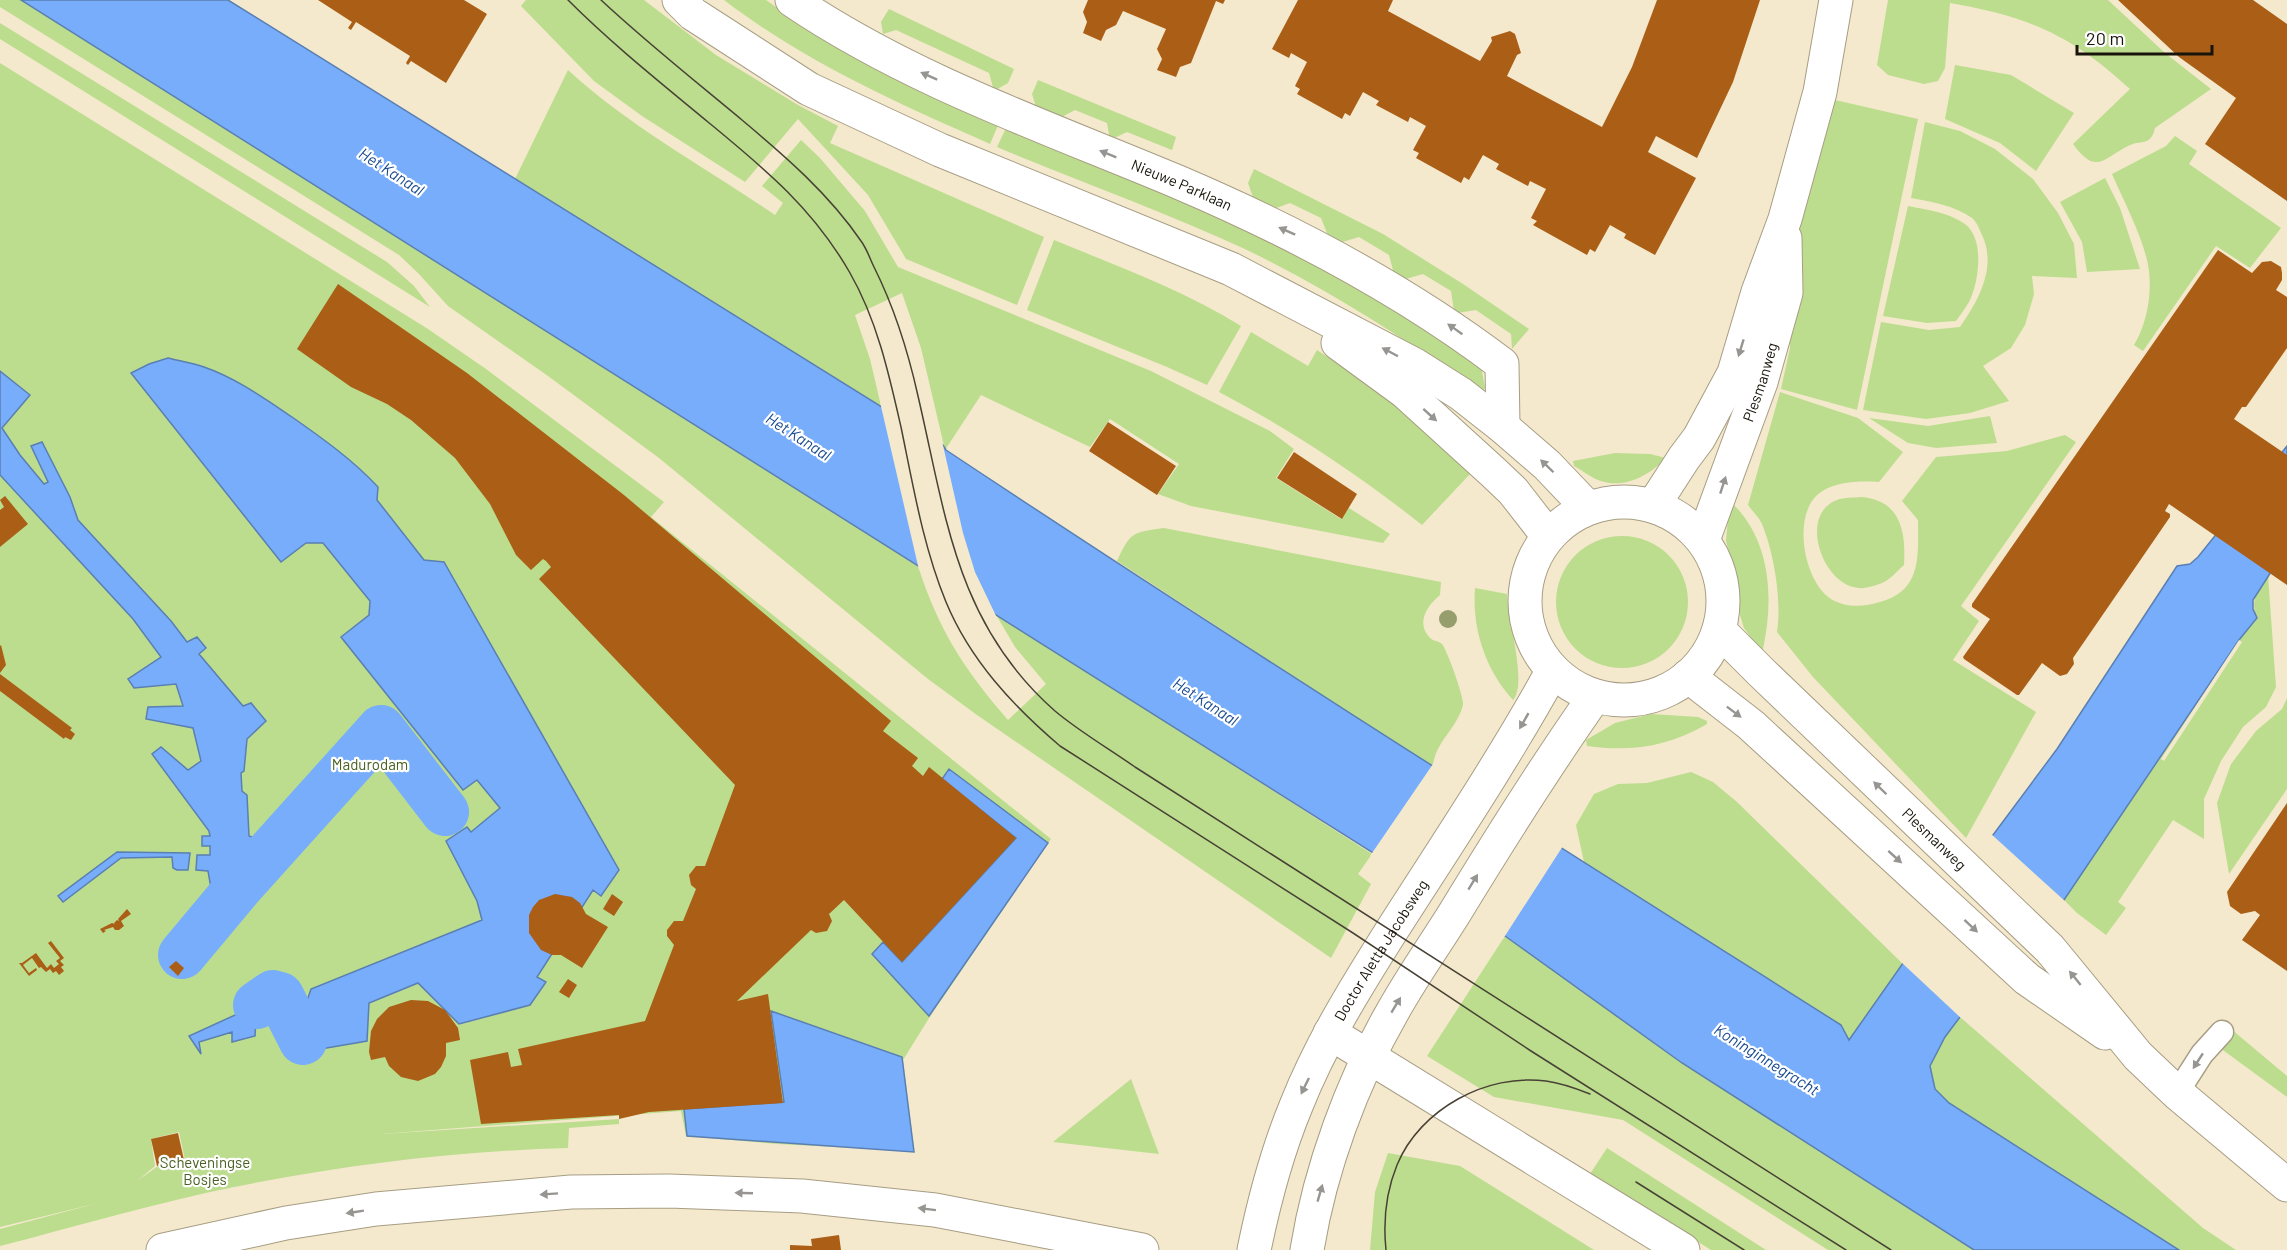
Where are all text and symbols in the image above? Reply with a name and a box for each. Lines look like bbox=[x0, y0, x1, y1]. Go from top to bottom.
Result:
scale bar bbox=[2077, 18, 2212, 56]
text: 20 m bbox=[2086, 27, 2124, 49]
one-way arrow bbox=[920, 71, 938, 81]
water label: Het Kanaal bbox=[356, 143, 428, 199]
one-way arrow bbox=[1098, 149, 1116, 159]
street label: Nieuwe Parklaan bbox=[1129, 155, 1235, 214]
one-way arrow bbox=[1278, 227, 1295, 236]
one-way arrow bbox=[1448, 323, 1464, 335]
one-way arrow bbox=[1736, 339, 1745, 357]
street label: Plesmanweg bbox=[1738, 340, 1781, 424]
one-way arrow bbox=[1381, 347, 1398, 357]
water label: Het Kanaal bbox=[763, 408, 835, 464]
one-way arrow bbox=[1422, 408, 1437, 421]
one-way arrow bbox=[1540, 459, 1555, 473]
one-way arrow bbox=[1719, 476, 1728, 494]
water label: Het Kanaal bbox=[1170, 673, 1242, 729]
one-way arrow bbox=[1726, 706, 1742, 719]
one-way arrow bbox=[1520, 713, 1530, 730]
park label: Madurodam bbox=[332, 755, 408, 773]
one-way arrow bbox=[1874, 781, 1888, 795]
street label: Plesmanweg bbox=[1899, 804, 1971, 873]
one-way arrow bbox=[1887, 850, 1902, 863]
one-way arrow bbox=[1468, 874, 1479, 890]
street label: Doctor Aletta Jacobsweg bbox=[1330, 876, 1431, 1024]
one-way arrow bbox=[1964, 919, 1978, 933]
one-way arrow bbox=[2069, 971, 2081, 986]
one-way arrow bbox=[1391, 997, 1402, 1013]
water label: Koninginnegracht bbox=[1711, 1019, 1823, 1099]
one-way arrow bbox=[2193, 1053, 2204, 1069]
one-way arrow bbox=[1301, 1077, 1310, 1094]
park label: Scheveningse Bosjes bbox=[160, 1153, 250, 1188]
one-way arrow bbox=[1316, 1184, 1325, 1202]
one-way arrow bbox=[540, 1189, 559, 1198]
one-way arrow bbox=[734, 1189, 753, 1198]
one-way arrow bbox=[917, 1205, 936, 1214]
one-way arrow bbox=[345, 1207, 364, 1216]

